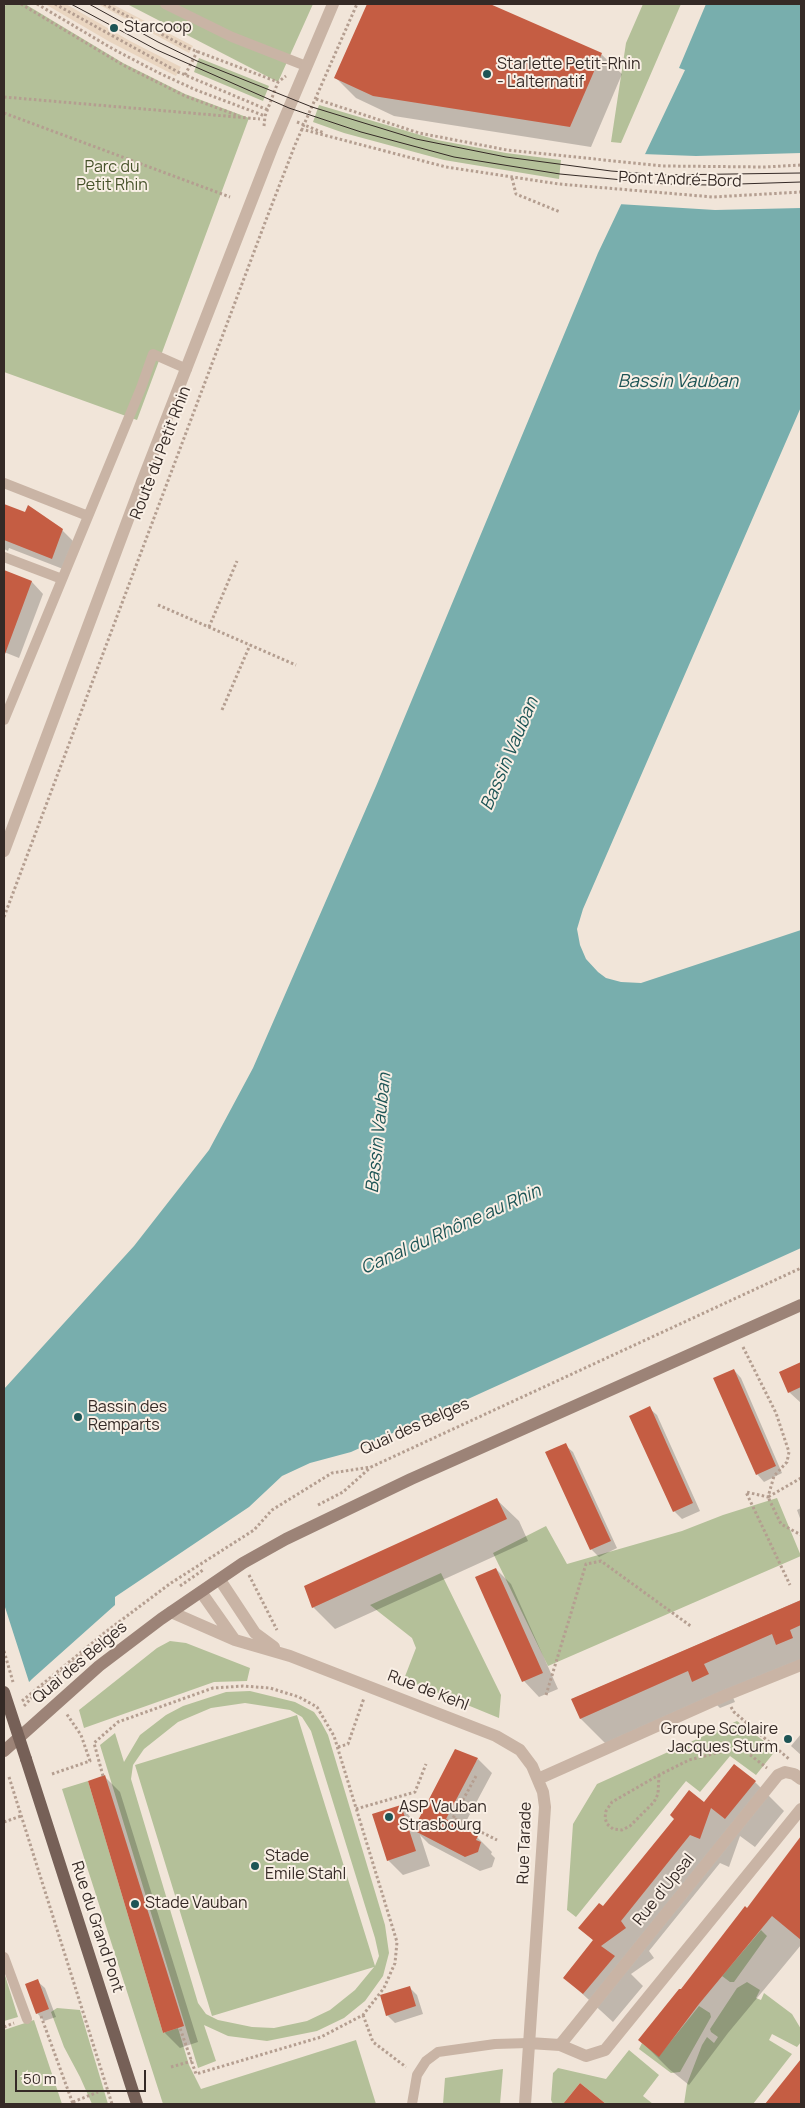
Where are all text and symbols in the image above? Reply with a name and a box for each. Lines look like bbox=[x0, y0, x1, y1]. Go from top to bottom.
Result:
place label: Starcoop bbox=[124, 18, 192, 38]
marker: Starcoop bbox=[108, 22, 120, 34]
place label: Starlette Petit-Rhin - L'alternatif bbox=[497, 55, 640, 93]
marker: Starlette Petit-Rhin - L'alternatif bbox=[481, 68, 493, 80]
park label: Parc du Petit Rhin bbox=[76, 158, 148, 196]
street label: Pont André-Bord bbox=[618, 168, 742, 192]
water label: Bassin Vauban bbox=[618, 371, 738, 393]
street label: Route du Petit Rhin bbox=[127, 384, 195, 522]
water label: Bassin Vauban bbox=[477, 694, 543, 814]
water label: Bassin Vauban bbox=[362, 1072, 396, 1194]
water label: Canal du Rhône au Rhin bbox=[358, 1180, 544, 1280]
street label: Quai des Belges bbox=[357, 1394, 473, 1460]
place label: Bassin des Remparts bbox=[88, 1398, 167, 1436]
marker: Bassin des Remparts bbox=[72, 1411, 84, 1423]
street label: Quai des Belges bbox=[29, 1618, 131, 1708]
street label: Rue de Kehl bbox=[385, 1667, 471, 1715]
place label: Groupe Scolaire Jacques Sturm bbox=[661, 1720, 778, 1758]
marker: Groupe Scolaire Jacques Sturm bbox=[782, 1733, 794, 1745]
place label: ASP Vauban Strasbourg bbox=[399, 1798, 487, 1836]
street label: Rue Tarade bbox=[514, 1801, 536, 1885]
marker: ASP Vauban Strasbourg bbox=[383, 1811, 395, 1823]
place label: Stade Emile Stahl bbox=[265, 1847, 346, 1885]
street label: Rue d'Upsal bbox=[629, 1850, 699, 1930]
street label: Rue du Grand Pont bbox=[67, 1859, 127, 1995]
marker: Stade Emile Stahl bbox=[249, 1860, 261, 1872]
place label: Stade Vauban bbox=[145, 1894, 247, 1914]
marker: Stade Vauban bbox=[129, 1898, 141, 1910]
scale bar bbox=[18, 2060, 149, 2092]
text: 50 m bbox=[23, 2068, 57, 2089]

